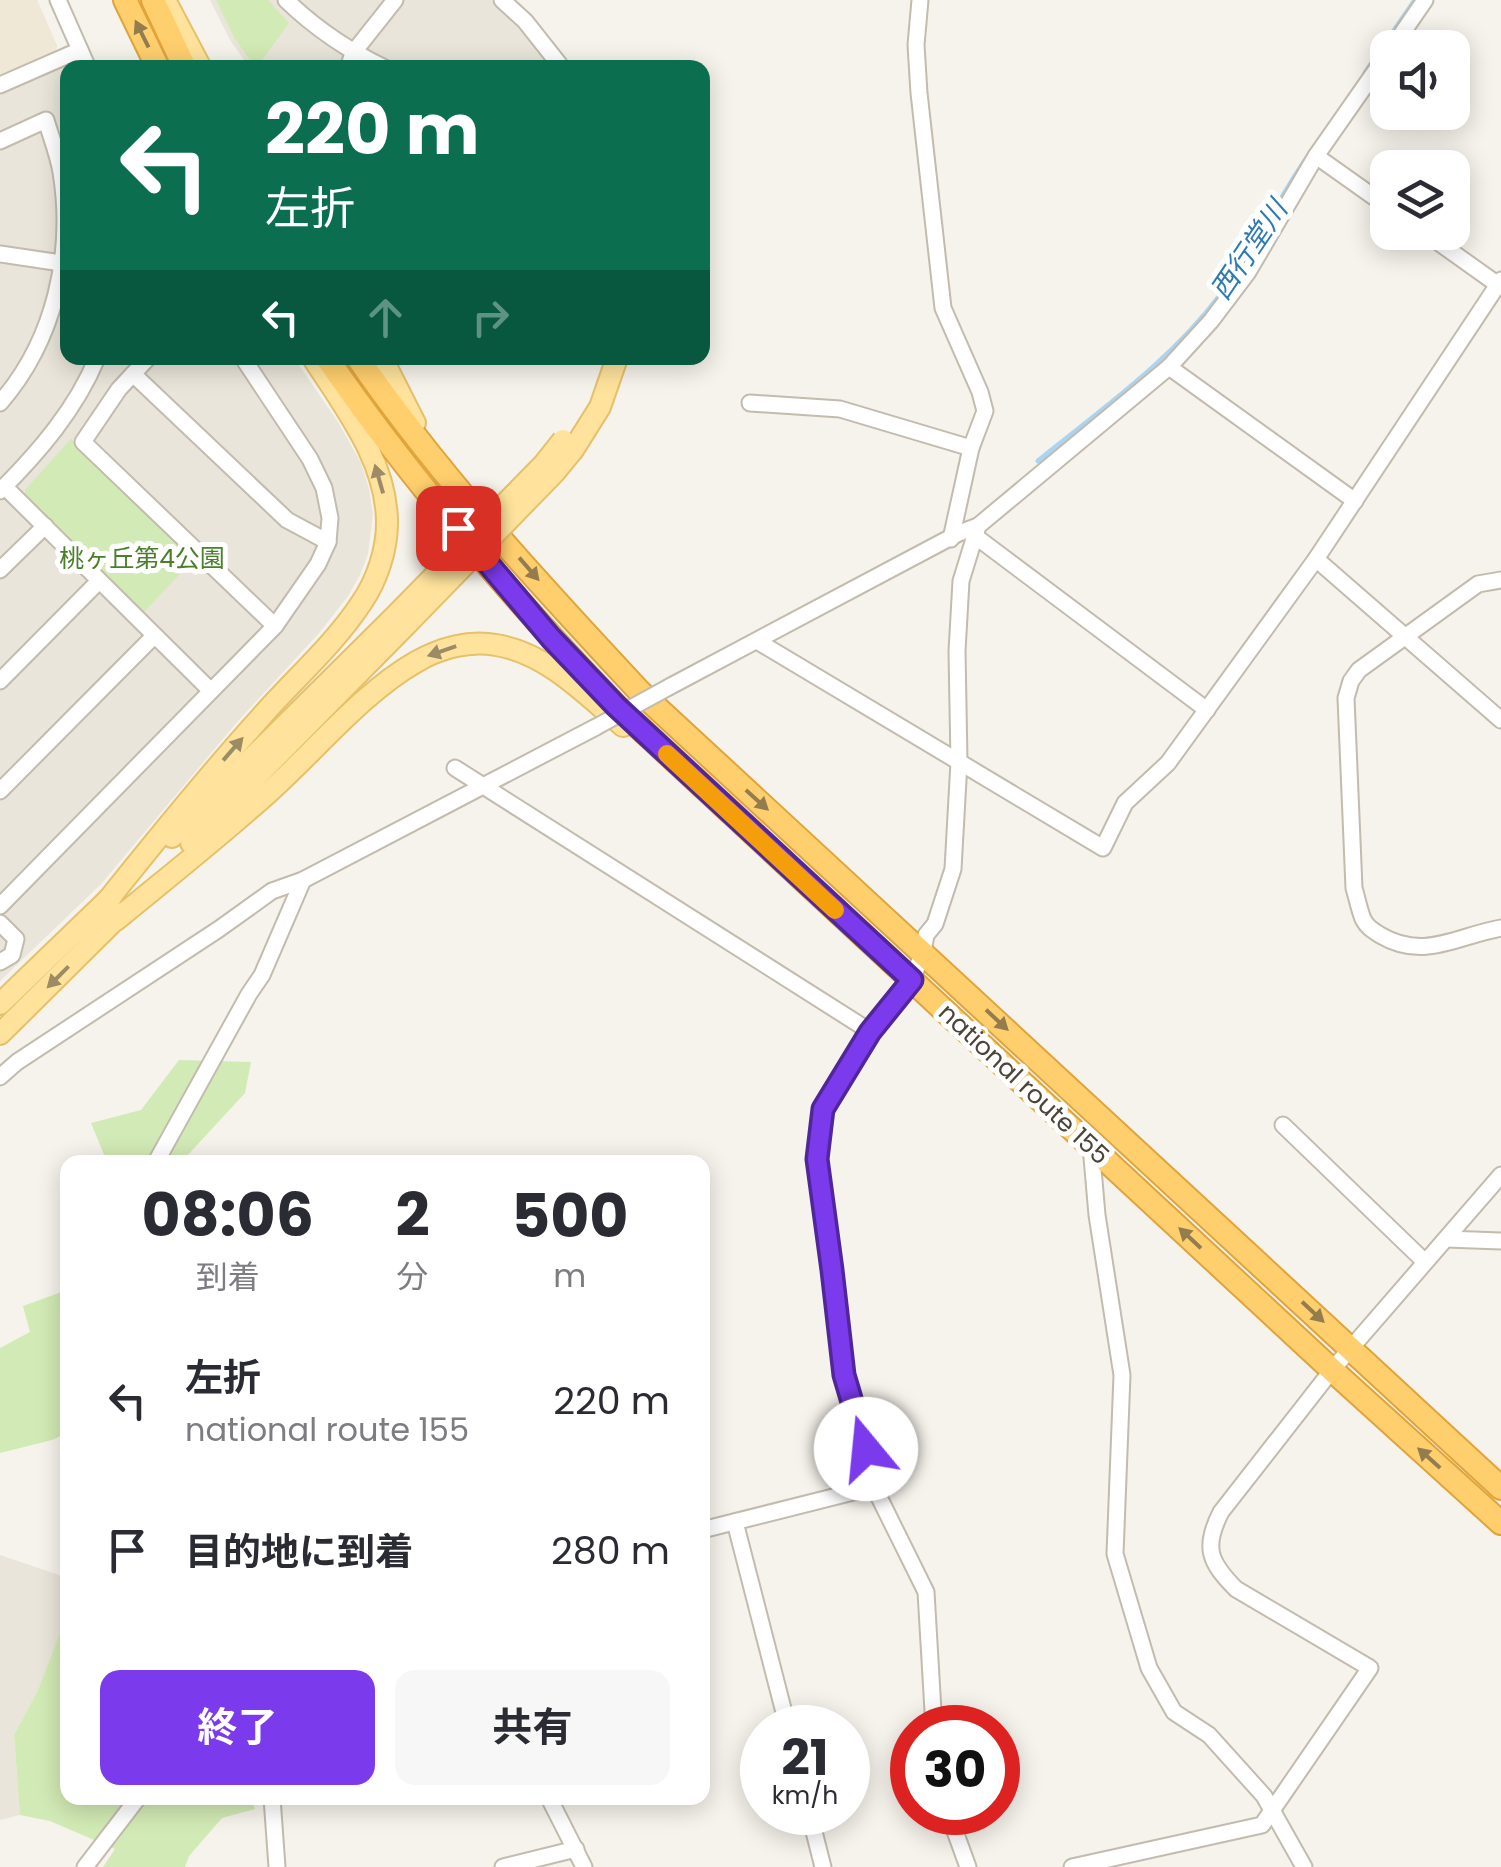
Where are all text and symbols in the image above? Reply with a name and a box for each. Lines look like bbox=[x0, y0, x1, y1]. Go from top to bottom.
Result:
one-way arrow bbox=[133, 19, 150, 48]
map controls bbox=[1370, 30, 1470, 250]
button: sound bbox=[1370, 30, 1470, 130]
text: 220 m bbox=[265, 80, 480, 179]
icon: left bbox=[100, 100, 230, 230]
button: layers bbox=[1370, 150, 1470, 250]
text: 左折 bbox=[265, 177, 355, 240]
water label: 西行堂川 bbox=[1202, 190, 1298, 307]
icon: left bbox=[253, 290, 308, 345]
icon: ahead bbox=[358, 290, 413, 345]
icon: right bbox=[463, 290, 518, 345]
one-way arrow bbox=[371, 463, 387, 494]
pin bbox=[416, 486, 501, 571]
icon: arrive bbox=[431, 501, 486, 556]
park label: 桃ヶ丘第4公園 bbox=[59, 541, 225, 576]
one-way arrow bbox=[517, 557, 539, 582]
one-way arrow bbox=[426, 644, 456, 659]
one-way arrow bbox=[221, 737, 243, 762]
one-way arrow bbox=[745, 788, 769, 811]
one-way arrow bbox=[46, 965, 70, 988]
street label: national route 155 bbox=[931, 996, 1117, 1172]
one-way arrow bbox=[985, 1008, 1009, 1031]
text: 08:06 bbox=[142, 1173, 314, 1257]
text: 2 bbox=[395, 1173, 430, 1257]
text: 500 bbox=[511, 1174, 628, 1258]
one-way arrow bbox=[1178, 1227, 1203, 1249]
text: m bbox=[553, 1253, 586, 1298]
text: 到着 bbox=[196, 1254, 260, 1299]
text: 分 bbox=[397, 1254, 429, 1299]
one-way arrow bbox=[1300, 1300, 1324, 1323]
text: 左折 bbox=[185, 1351, 261, 1404]
icon: left bbox=[100, 1373, 155, 1428]
text: 220 m bbox=[553, 1374, 670, 1427]
position arrow bbox=[814, 1397, 918, 1501]
text: national route 155 bbox=[185, 1407, 469, 1452]
one-way arrow bbox=[1417, 1447, 1441, 1470]
icon: arrive bbox=[100, 1523, 155, 1578]
text: 280 m bbox=[551, 1524, 670, 1577]
text: 目的地に到着 bbox=[185, 1525, 413, 1578]
button: 終了 bbox=[100, 1670, 375, 1785]
button: 共有 bbox=[395, 1670, 670, 1785]
speed limit sign: 30 bbox=[890, 1705, 1020, 1835]
text: 21 bbox=[781, 1722, 829, 1793]
text: km/h bbox=[772, 1778, 838, 1813]

